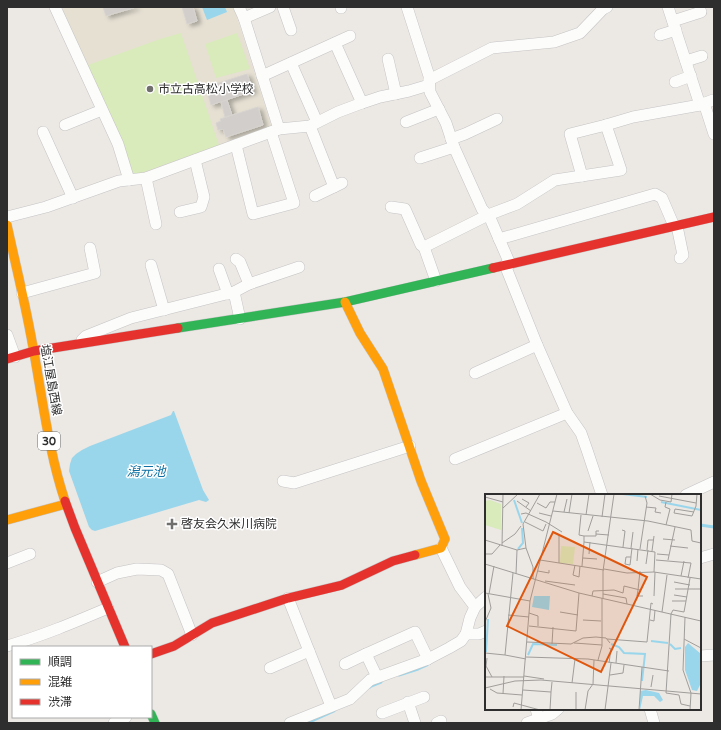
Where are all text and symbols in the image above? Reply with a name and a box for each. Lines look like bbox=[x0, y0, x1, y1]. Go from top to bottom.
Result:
place label: 市立古高松小学校 bbox=[158, 82, 254, 96]
marker: 市立古高松小学校 bbox=[145, 84, 155, 94]
street label: 塩江屋島西線 bbox=[38, 343, 64, 417]
road number: 30 bbox=[38, 432, 60, 450]
water label: 潟元池 bbox=[126, 464, 167, 480]
inset map bbox=[485, 494, 701, 710]
place label: 啓友会久米川病院 bbox=[181, 517, 277, 531]
marker: 啓友会久米川病院 bbox=[166, 518, 178, 530]
legend bbox=[12, 646, 152, 718]
text: 順調 bbox=[48, 655, 72, 669]
text: 混雑 bbox=[48, 675, 72, 689]
text: 渋滞 bbox=[48, 695, 72, 709]

